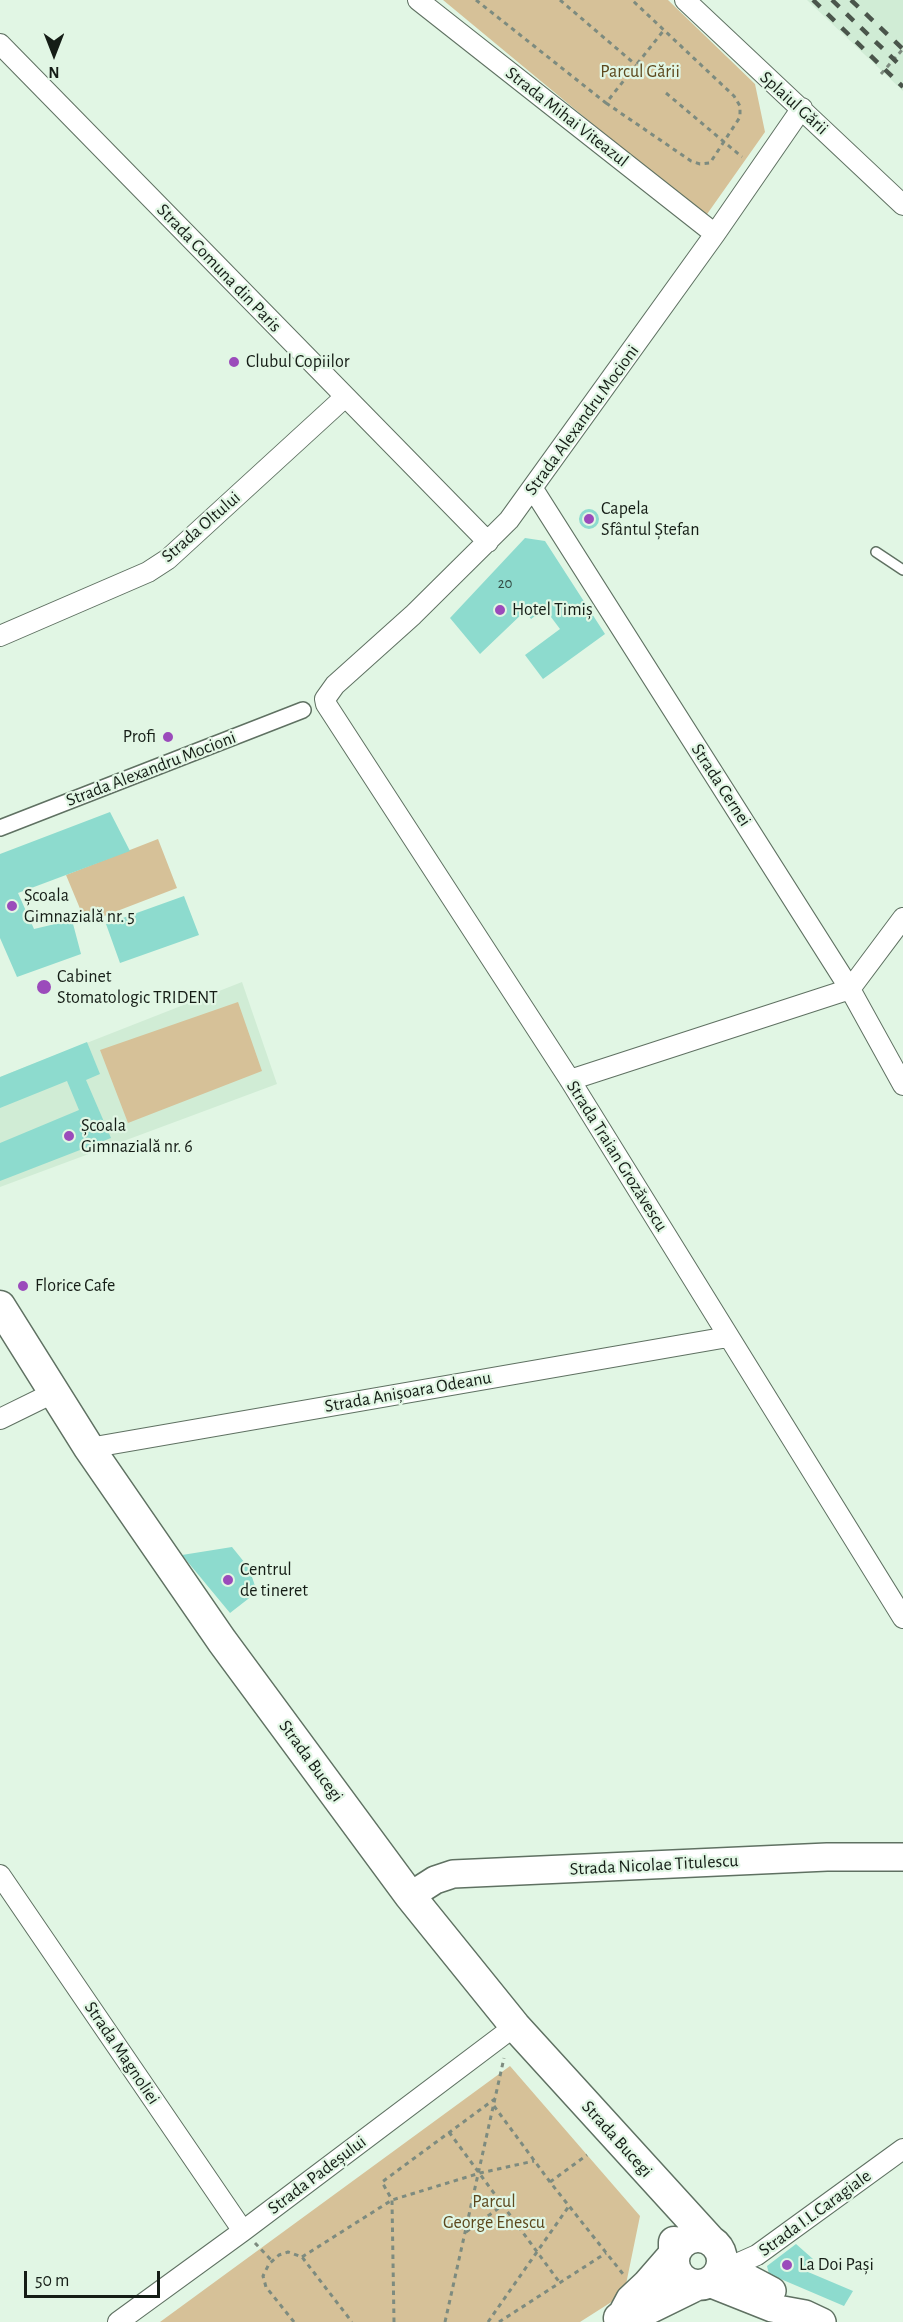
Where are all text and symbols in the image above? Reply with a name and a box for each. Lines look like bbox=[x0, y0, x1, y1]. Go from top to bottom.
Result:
north arrow bbox=[24, 24, 84, 84]
park label: Parcul Gării bbox=[600, 61, 680, 83]
street label: Strada Mihai Viteazul bbox=[501, 62, 633, 172]
text: N bbox=[48, 64, 60, 80]
street label: Splaiul Gării bbox=[755, 67, 833, 139]
street label: Strada Comuna din Paris bbox=[152, 199, 286, 337]
street label: Strada Alexandru Mocioni bbox=[520, 341, 644, 499]
place label: Clubul Copiilor bbox=[246, 351, 349, 373]
marker: Clubul Copiilor bbox=[227, 355, 241, 369]
street label: Strada Oltului bbox=[157, 487, 245, 567]
place label: Capela Sfântul Ștefan bbox=[601, 498, 700, 540]
marker: Capela Sfântul Ștefan bbox=[582, 512, 596, 526]
house number: 20 bbox=[498, 574, 512, 592]
place label: Hotel Timiș bbox=[512, 599, 593, 621]
marker: Hotel Timiș bbox=[493, 603, 507, 617]
place label: Profi bbox=[123, 726, 156, 748]
street label: Strada Alexandru Mocioni bbox=[63, 727, 239, 811]
marker: Profi bbox=[161, 730, 175, 744]
street label: Strada Cernei bbox=[686, 740, 756, 830]
place label: Școala Gimnazială nr. 5 bbox=[24, 885, 135, 928]
marker: Școala Gimnazială nr. 5 bbox=[5, 899, 19, 913]
place label: Cabinet Stomatologic TRIDENT bbox=[57, 966, 218, 1008]
marker: Cabinet Stomatologic TRIDENT bbox=[35, 978, 53, 996]
street label: Strada Traian Grozăvescu bbox=[562, 1077, 672, 1235]
place label: Școala Gimnazială nr. 6 bbox=[81, 1115, 193, 1158]
marker: Școala Gimnazială nr. 6 bbox=[62, 1129, 76, 1143]
place label: Florice Cafe bbox=[35, 1275, 115, 1297]
marker: Florice Cafe bbox=[16, 1279, 30, 1293]
street label: Strada Anișoara Odeanu bbox=[323, 1367, 493, 1417]
place label: Centrul de tineret bbox=[240, 1559, 308, 1602]
marker: Centrul de tineret bbox=[221, 1573, 235, 1587]
street label: Strada Bucegi bbox=[274, 1716, 348, 1806]
street label: Strada Nicolae Titulescu bbox=[569, 1850, 739, 1880]
street label: Strada Magnoliei bbox=[80, 1997, 164, 2109]
street label: Strada Bucegi bbox=[577, 2096, 657, 2182]
street label: Strada Padeșului bbox=[264, 2131, 370, 2219]
street label: Strada I.L.Caragiale bbox=[755, 2165, 875, 2261]
park label: Parcul George Enescu bbox=[443, 2191, 545, 2234]
place label: La Doi Pași bbox=[799, 2254, 874, 2276]
marker: La Doi Pași bbox=[780, 2258, 794, 2272]
scale bar bbox=[27, 2259, 164, 2297]
text: 50 m bbox=[35, 2272, 69, 2290]

